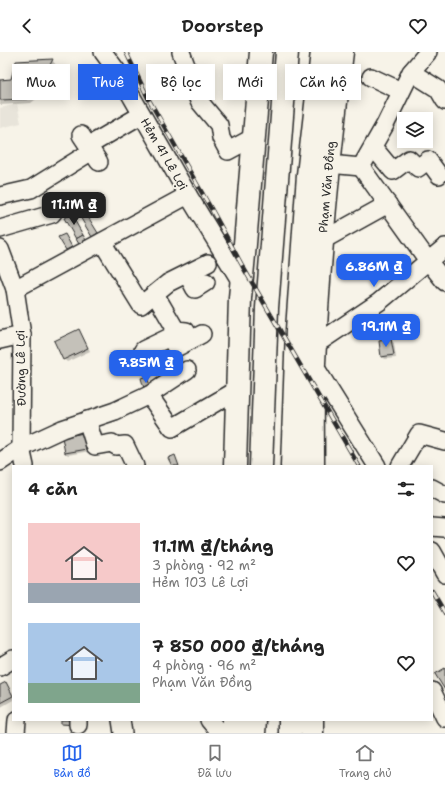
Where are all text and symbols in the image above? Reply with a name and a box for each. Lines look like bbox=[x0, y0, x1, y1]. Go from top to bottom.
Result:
text: Doorstep bbox=[181, 14, 264, 38]
icon: back bbox=[16, 15, 38, 37]
icon: heart bbox=[407, 15, 429, 37]
chip: Mua bbox=[12, 64, 70, 100]
chip: Thuê bbox=[78, 64, 138, 100]
chip: Bộ lọc bbox=[146, 64, 215, 100]
chip: Mới bbox=[223, 64, 277, 100]
chip: Căn hộ bbox=[285, 64, 361, 100]
map controls bbox=[397, 112, 433, 148]
button: layers bbox=[397, 112, 433, 148]
street label: Hẻm 41 Lê Lợi bbox=[137, 115, 191, 193]
street label: Phạm Văn Đồng bbox=[315, 140, 339, 234]
pin: 11.1M ₫ bbox=[37, 192, 111, 226]
text: 11.1M ₫ bbox=[51, 196, 97, 213]
pin: 6.86M ₫ bbox=[337, 254, 411, 288]
text: 6.86M ₫ bbox=[345, 258, 403, 275]
pin: 19.1M ₫ bbox=[349, 314, 423, 348]
text: 19.1M ₫ bbox=[361, 318, 411, 335]
street label: Đường Lê Lợi bbox=[12, 330, 30, 406]
pin: 7.85M ₫ bbox=[109, 350, 183, 384]
text: 7.85M ₫ bbox=[118, 354, 174, 371]
text: 4 căn bbox=[28, 478, 78, 500]
icon: filters bbox=[395, 478, 417, 500]
text: 11.1M ₫/tháng bbox=[152, 535, 274, 557]
icon: home bbox=[60, 539, 108, 587]
icon: heart bbox=[395, 552, 417, 574]
text: 3 phòng · 92 m² bbox=[152, 557, 256, 574]
text: Hẻm 103 Lê Lợi bbox=[152, 574, 249, 591]
text: 7 850 000 ₫/tháng bbox=[152, 635, 325, 657]
icon: home bbox=[60, 639, 108, 687]
icon: heart bbox=[395, 652, 417, 674]
text: 4 phòng · 96 m² bbox=[152, 657, 256, 674]
text: Phạm Văn Đồng bbox=[152, 674, 252, 691]
tab: Bản đồ bbox=[53, 742, 91, 781]
tab: Đã lưu bbox=[198, 742, 232, 781]
tab: Trang chủ bbox=[339, 742, 392, 781]

